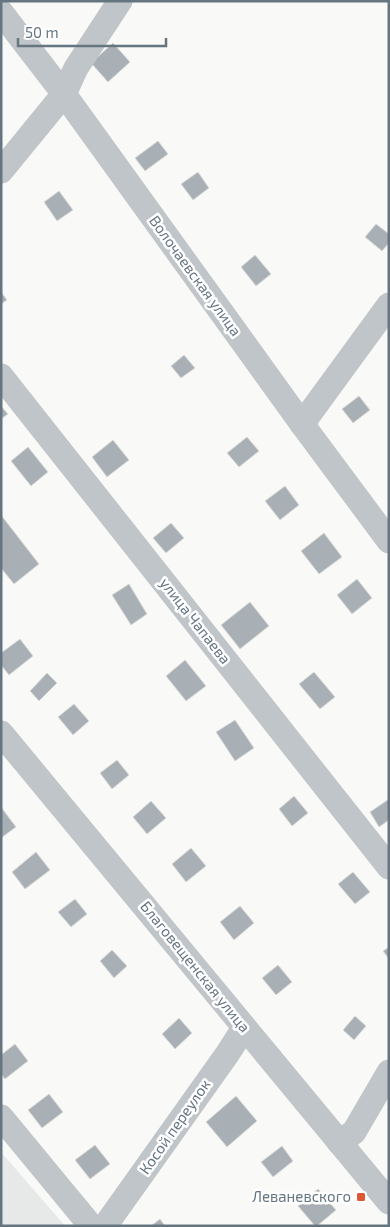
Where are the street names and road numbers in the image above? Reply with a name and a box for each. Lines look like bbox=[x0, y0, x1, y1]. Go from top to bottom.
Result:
street label: Волочаевская улица bbox=[145, 212, 246, 340]
street label: улица Чапаева bbox=[156, 574, 235, 668]
street label: Благовещенская улица bbox=[136, 897, 254, 1036]
street label: Косой переулок bbox=[135, 1076, 214, 1178]

